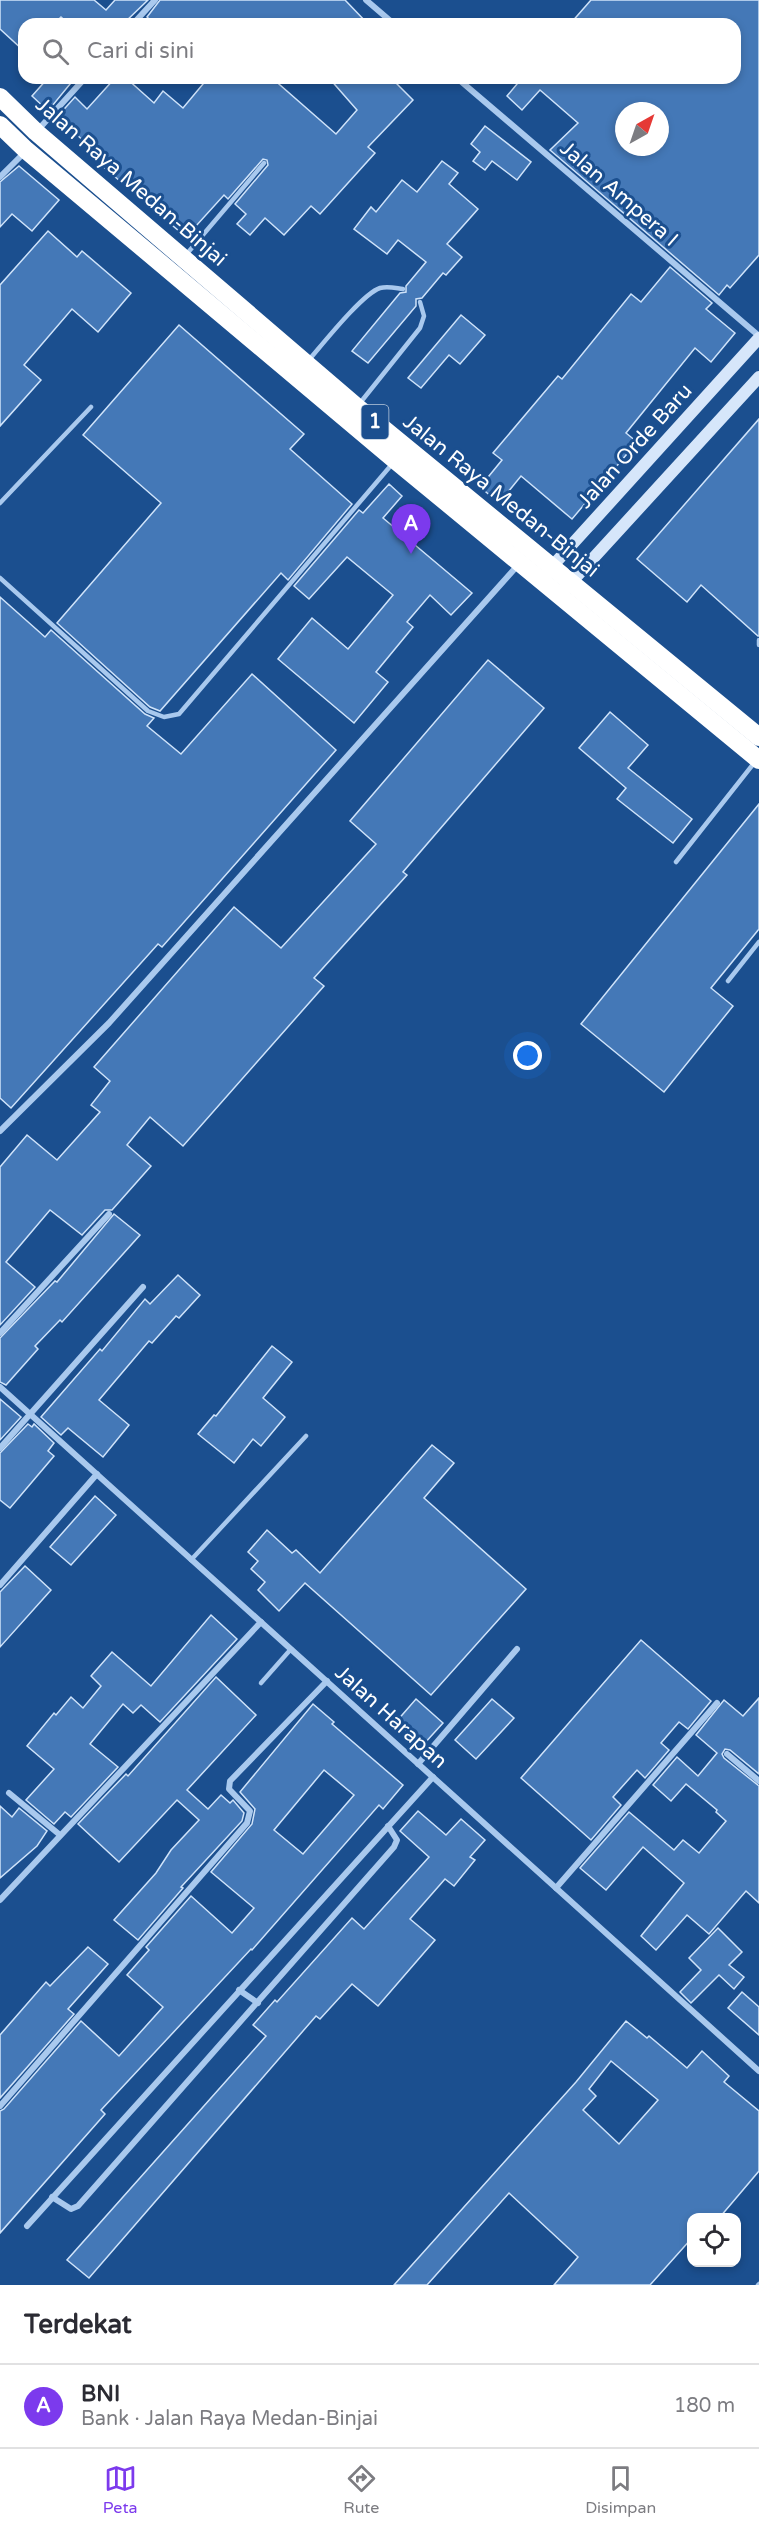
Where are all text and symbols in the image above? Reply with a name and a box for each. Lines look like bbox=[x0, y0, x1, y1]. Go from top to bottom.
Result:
search box bbox=[18, 18, 741, 84]
icon: search bbox=[39, 35, 72, 68]
text: Cari di sini bbox=[87, 38, 194, 64]
street label: Jalan Raya Medan-Binjai bbox=[30, 92, 232, 272]
north arrow bbox=[615, 102, 669, 156]
street label: Jalan Ampera I bbox=[555, 136, 683, 252]
street label: Jalan Orde Baru bbox=[572, 378, 698, 514]
road number: 1 bbox=[362, 405, 388, 439]
street label: Jalan Raya Medan-Binjai bbox=[398, 409, 604, 583]
pin: A bbox=[392, 504, 430, 554]
your location bbox=[513, 1041, 542, 1070]
street label: Jalan Harapan bbox=[330, 1660, 452, 1774]
map controls bbox=[687, 2213, 741, 2267]
button: locate bbox=[687, 2213, 741, 2267]
text: Terdekat bbox=[24, 2309, 132, 2340]
text: BNI bbox=[81, 2381, 120, 2407]
text: A bbox=[36, 2394, 51, 2418]
text: 180 m bbox=[674, 2394, 735, 2418]
text: Bank · Jalan Raya Medan-Binjai bbox=[81, 2407, 378, 2431]
tab: Peta bbox=[103, 2462, 138, 2518]
tab: Rute bbox=[343, 2462, 379, 2518]
tab: Disimpan bbox=[585, 2462, 656, 2518]

